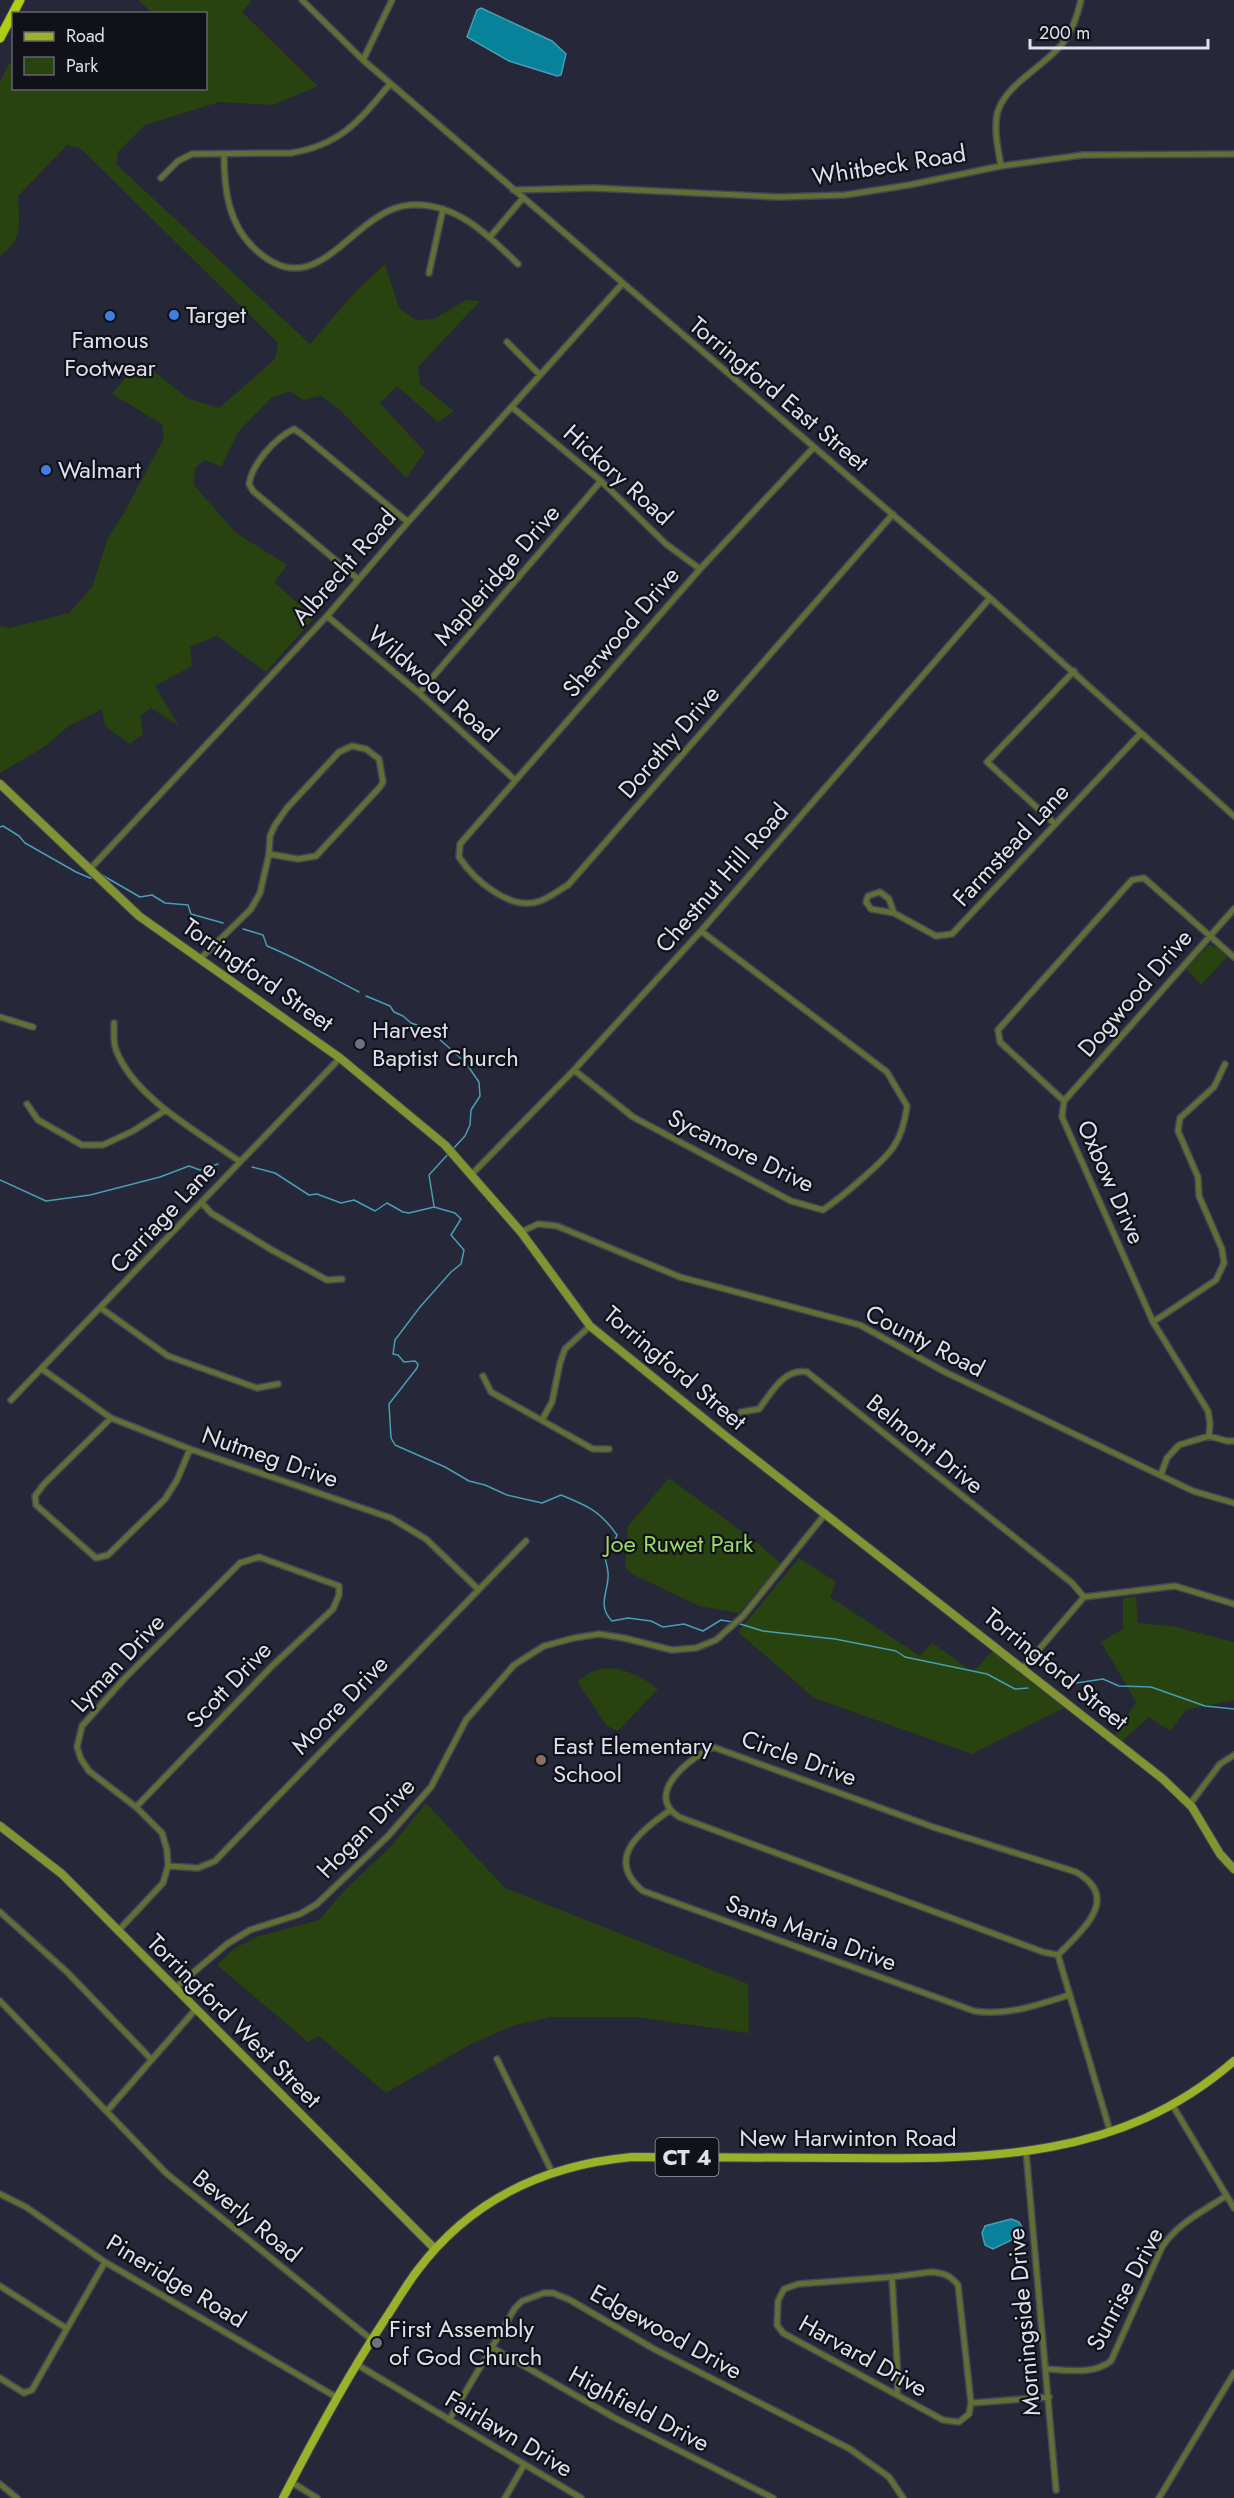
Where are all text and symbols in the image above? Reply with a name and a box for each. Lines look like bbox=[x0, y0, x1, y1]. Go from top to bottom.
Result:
legend bbox=[12, 12, 207, 90]
scale bar bbox=[1030, 12, 1208, 50]
text: 200 m bbox=[1039, 20, 1090, 46]
text: Road bbox=[66, 23, 105, 49]
text: Park bbox=[66, 53, 98, 79]
street label: Whitbeck Road bbox=[809, 135, 968, 194]
place label: Target bbox=[186, 297, 246, 332]
marker: Target bbox=[167, 308, 181, 322]
street label: Torringford East Street bbox=[682, 308, 877, 479]
marker: Famous Footwear bbox=[103, 309, 117, 323]
place label: Famous Footwear bbox=[64, 322, 156, 385]
street label: Hickory Road bbox=[556, 416, 681, 533]
place label: Walmart bbox=[58, 452, 141, 487]
marker: Walmart bbox=[39, 463, 53, 477]
street label: Mapleridge Drive bbox=[425, 496, 568, 653]
street label: Albrecht Road bbox=[283, 501, 404, 633]
street label: Sherwood Drive bbox=[554, 559, 687, 705]
street label: Wildwood Road bbox=[360, 617, 507, 751]
street label: Dorothy Drive bbox=[610, 677, 728, 806]
street label: Farmstead Lane bbox=[944, 775, 1077, 914]
street label: Chestnut Hill Road bbox=[647, 795, 797, 960]
street label: Torringford Street bbox=[176, 909, 341, 1040]
street label: Dogwood Drive bbox=[1069, 921, 1200, 1064]
place label: Harvest Baptist Church bbox=[372, 1012, 519, 1075]
marker: Harvest Baptist Church bbox=[353, 1037, 367, 1051]
street label: Sycamore Drive bbox=[662, 1100, 820, 1201]
street label: Oxbow Drive bbox=[1069, 1114, 1154, 1249]
street label: Carriage Lane bbox=[101, 1153, 224, 1281]
street label: County Road bbox=[859, 1295, 991, 1386]
street label: Torringford Street bbox=[596, 1297, 755, 1438]
street label: Belmont Drive bbox=[859, 1385, 992, 1502]
street label: Nutmeg Drive bbox=[197, 1417, 343, 1496]
park label: Joe Ruwet Park bbox=[602, 1526, 754, 1561]
street label: Torringford Street bbox=[976, 1599, 1136, 1738]
street label: Lyman Drive bbox=[63, 1606, 173, 1720]
street label: Scott Drive bbox=[178, 1633, 279, 1736]
street label: Moore Drive bbox=[283, 1647, 396, 1762]
street label: Circle Drive bbox=[737, 1720, 862, 1795]
place label: East Elementary School bbox=[553, 1728, 712, 1791]
marker: East Elementary School bbox=[534, 1753, 548, 1767]
street label: Hogan Drive bbox=[308, 1769, 423, 1886]
street label: Santa Maria Drive bbox=[721, 1885, 901, 1980]
street label: Torringford West Street bbox=[139, 1926, 330, 2116]
street label: New Harwinton Road bbox=[739, 2120, 957, 2155]
road number: CT 4 bbox=[656, 2138, 718, 2176]
street label: Beverly Road bbox=[185, 2161, 309, 2271]
street label: Sunrise Drive bbox=[1077, 2221, 1172, 2357]
street label: Pineridge Road bbox=[100, 2225, 253, 2336]
street label: Morningside Drive bbox=[998, 2227, 1049, 2417]
street label: Edgewood Drive bbox=[584, 2275, 749, 2388]
street label: Harvard Drive bbox=[793, 2306, 934, 2405]
place label: First Assembly of God Church bbox=[389, 2311, 542, 2374]
marker: First Assembly of God Church bbox=[370, 2336, 384, 2350]
street label: Highfield Drive bbox=[563, 2357, 716, 2460]
street label: Fairlawn Drive bbox=[439, 2382, 580, 2486]

